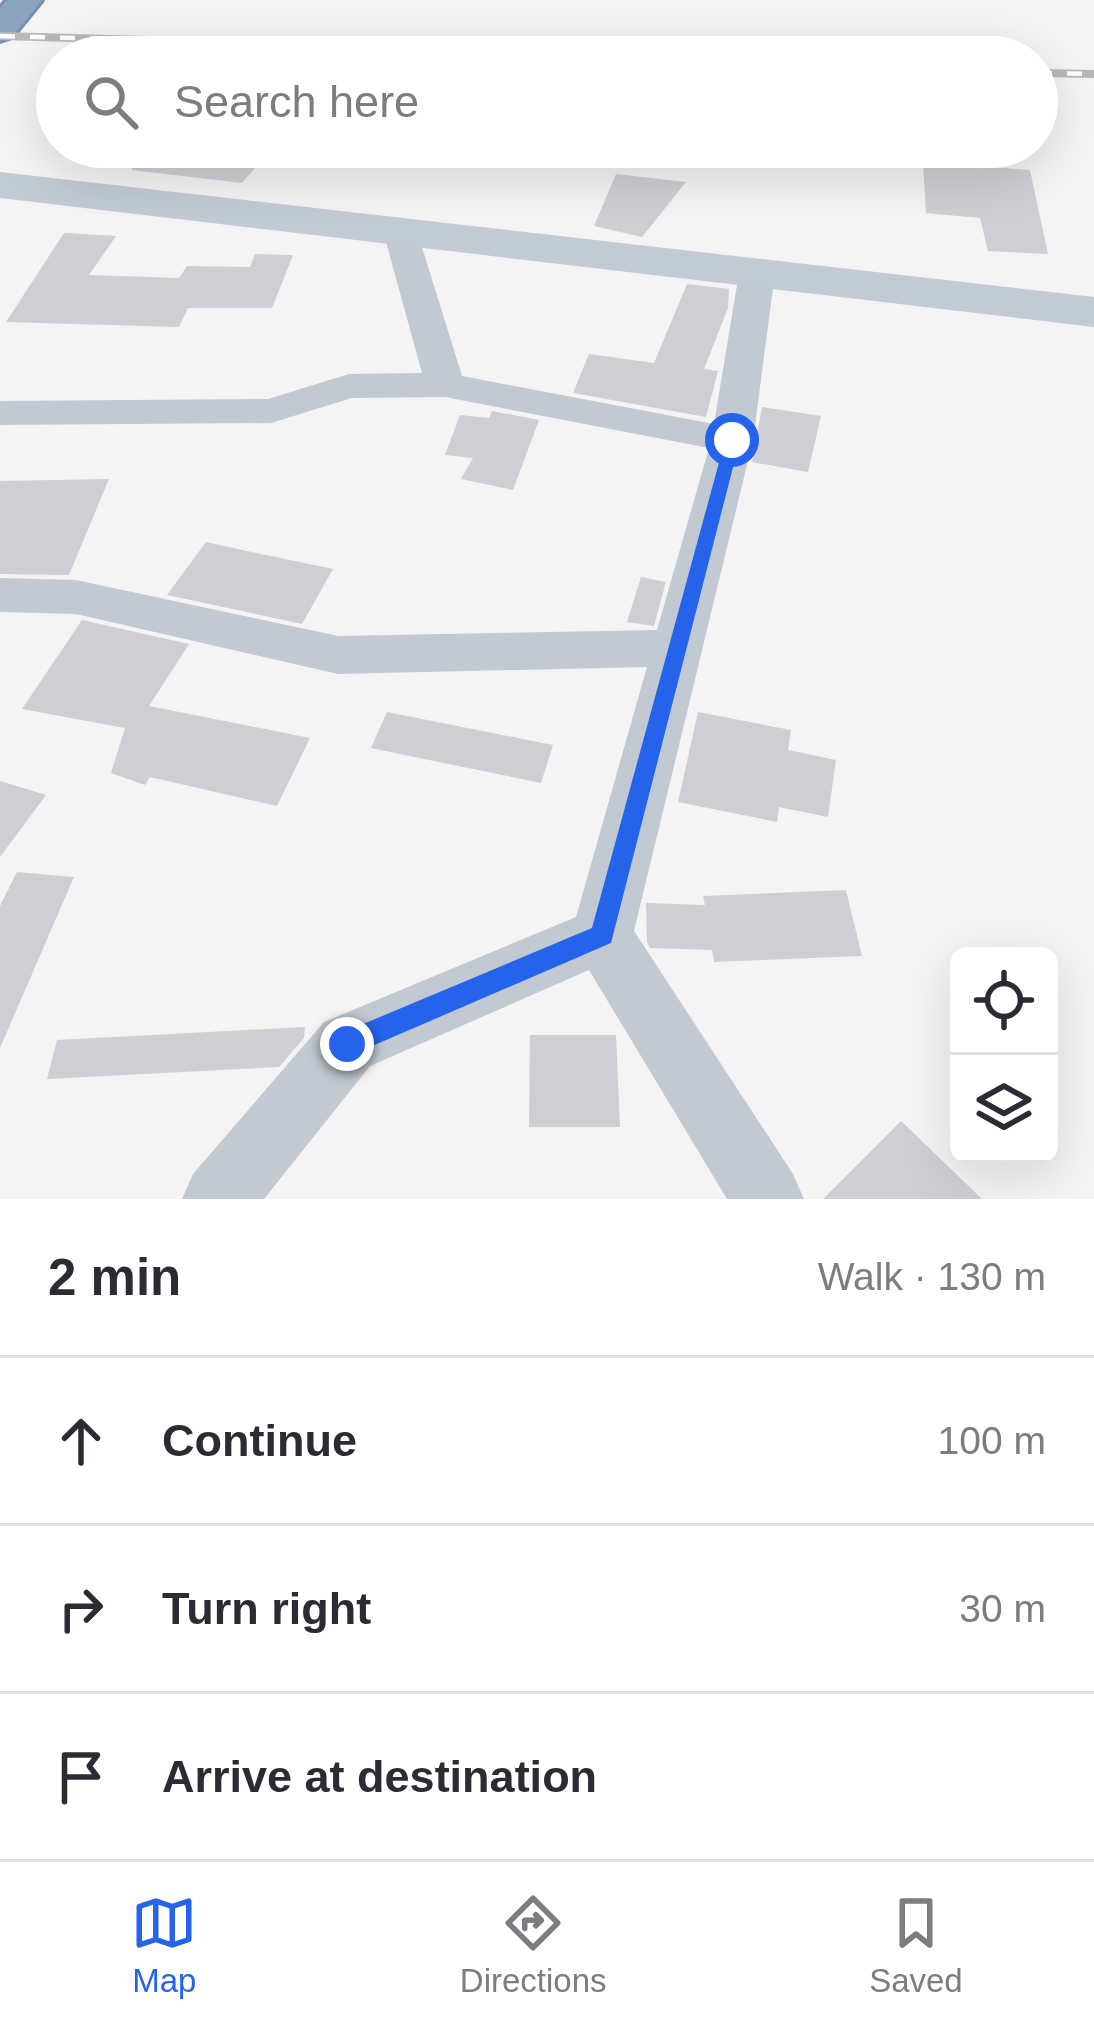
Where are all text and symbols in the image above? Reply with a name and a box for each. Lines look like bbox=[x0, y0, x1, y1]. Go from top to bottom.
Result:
search box bbox=[36, 36, 1058, 168]
icon: search bbox=[78, 69, 144, 135]
text: Search here bbox=[174, 76, 419, 127]
route start bbox=[705, 413, 759, 467]
map controls bbox=[950, 947, 1058, 1163]
button: locate bbox=[950, 947, 1058, 1055]
route end bbox=[320, 1017, 374, 1071]
button: layers bbox=[950, 1055, 1058, 1163]
text: 2 min bbox=[48, 1249, 181, 1306]
text: Walk · 130 m bbox=[818, 1255, 1046, 1298]
icon: ahead bbox=[48, 1408, 114, 1474]
text: Continue bbox=[162, 1415, 357, 1466]
text: 100 m bbox=[938, 1419, 1046, 1462]
icon: right bbox=[48, 1576, 114, 1642]
text: Turn right bbox=[162, 1583, 371, 1634]
text: 30 m bbox=[959, 1587, 1046, 1630]
icon: arrive bbox=[48, 1744, 114, 1810]
text: Arrive at destination bbox=[162, 1751, 597, 1802]
tab: Map bbox=[131, 1890, 197, 2000]
tab: Directions bbox=[460, 1890, 607, 2000]
tab: Saved bbox=[869, 1890, 963, 2000]

